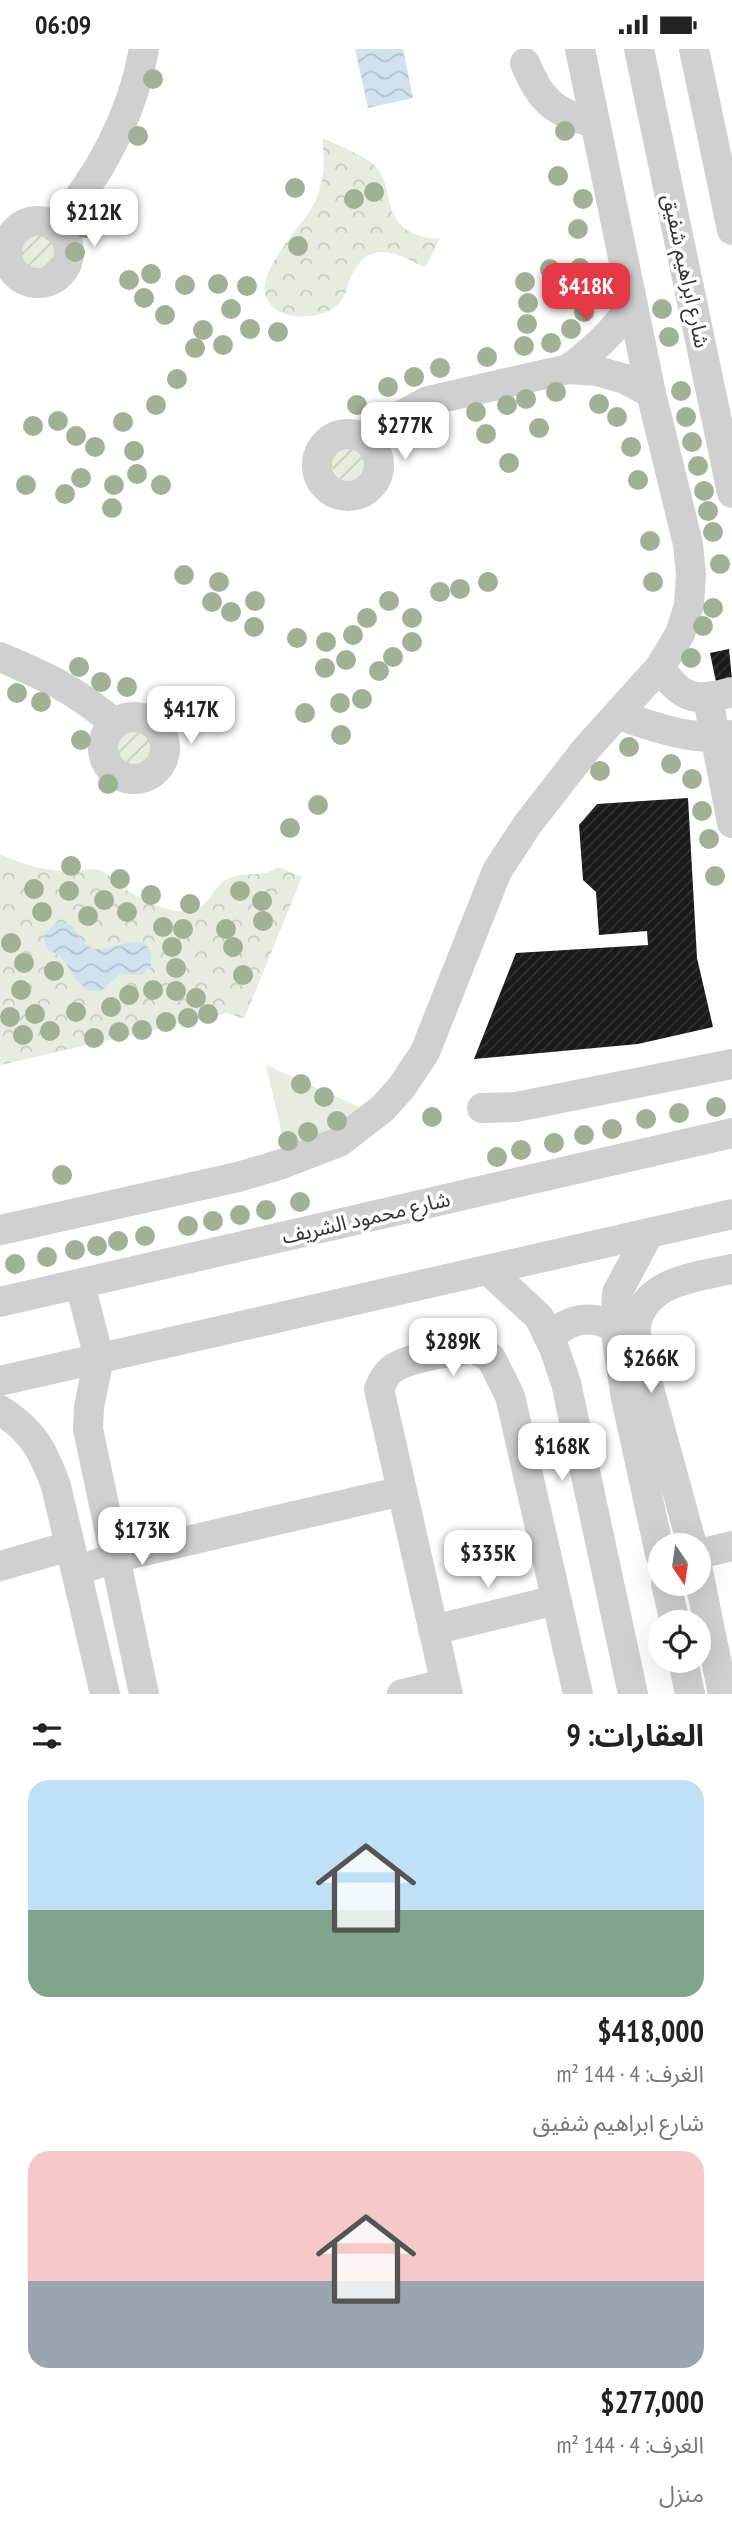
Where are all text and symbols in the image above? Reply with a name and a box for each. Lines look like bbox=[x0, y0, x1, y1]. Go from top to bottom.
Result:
text: 06:09 bbox=[35, 8, 91, 41]
pin: $212K bbox=[45, 189, 143, 249]
street label: شارع ابراهيم شفيق bbox=[655, 191, 716, 351]
text: $212K bbox=[66, 197, 122, 226]
pin: $418K bbox=[537, 264, 635, 323]
text: $418K bbox=[558, 271, 614, 300]
pin: $277K bbox=[356, 403, 454, 462]
text: $277K bbox=[377, 410, 433, 439]
pin: $417K bbox=[142, 687, 240, 746]
text: $417K bbox=[163, 694, 219, 723]
street label: شارع محمود الشريف bbox=[279, 1185, 453, 1252]
pin: $289K bbox=[404, 1319, 502, 1378]
text: $289K bbox=[425, 1326, 481, 1355]
pin: $266K bbox=[602, 1335, 700, 1395]
text: $266K bbox=[623, 1343, 679, 1372]
pin: $168K bbox=[513, 1423, 611, 1483]
text: $168K bbox=[534, 1431, 590, 1460]
pin: $173K bbox=[93, 1507, 191, 1567]
text: $173K bbox=[114, 1515, 170, 1544]
pin: $335K bbox=[439, 1531, 537, 1590]
north arrow bbox=[648, 1533, 710, 1596]
map controls bbox=[648, 1533, 711, 1673]
text: $335K bbox=[460, 1538, 516, 1567]
button: locate bbox=[648, 1610, 711, 1673]
text: العقارات: 9 bbox=[566, 1715, 704, 1754]
icon: filters bbox=[28, 1717, 66, 1755]
icon: home bbox=[303, 1825, 429, 1951]
text: $418,000 bbox=[597, 2011, 704, 2050]
text: الغرف: 4 · 144 m² bbox=[556, 2059, 704, 2088]
text: شارع ابراهيم شفيق bbox=[532, 2108, 704, 2137]
icon: home bbox=[303, 2196, 429, 2322]
text: $277,000 bbox=[600, 2382, 704, 2421]
text: الغرف: 4 · 144 m² bbox=[556, 2430, 704, 2459]
text: منزل bbox=[659, 2479, 704, 2508]

